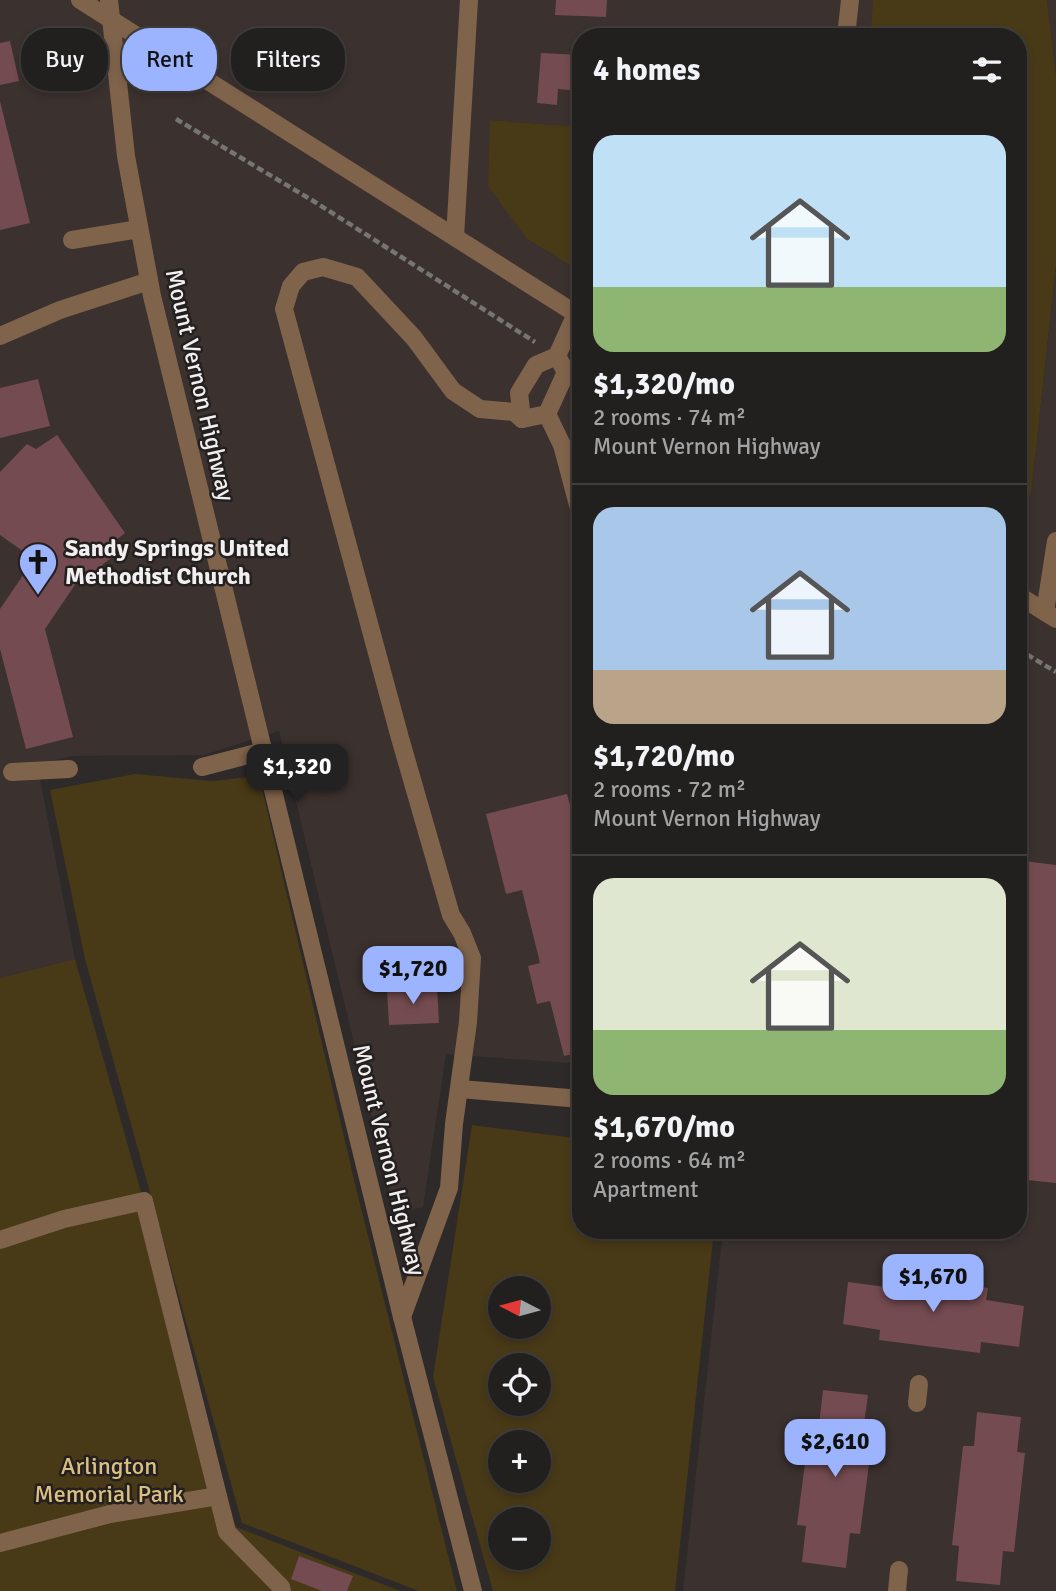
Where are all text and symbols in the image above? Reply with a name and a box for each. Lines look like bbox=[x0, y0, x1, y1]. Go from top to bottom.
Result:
chip: Buy bbox=[21, 28, 108, 91]
chip: Rent bbox=[122, 28, 217, 91]
chip: Filters bbox=[231, 28, 345, 91]
icon: filters bbox=[968, 51, 1006, 89]
text: 4 homes bbox=[593, 52, 700, 89]
icon: home bbox=[737, 180, 863, 306]
street label: Mount Vernon Highway bbox=[159, 266, 241, 504]
text: $1,320/mo bbox=[593, 366, 735, 403]
text: 2 rooms · 74 m² bbox=[593, 403, 746, 432]
text: Mount Vernon Highway bbox=[593, 432, 820, 461]
place label: Sandy Springs United Methodist Church bbox=[65, 533, 289, 591]
church icon: Sandy Springs United Methodist Church bbox=[17, 541, 59, 596]
icon: home bbox=[737, 552, 863, 678]
text: $1,720/mo bbox=[593, 738, 735, 775]
pin: $1,320 bbox=[240, 744, 354, 804]
text: $1,320 bbox=[263, 752, 331, 781]
text: 2 rooms · 72 m² bbox=[593, 775, 746, 804]
text: Mount Vernon Highway bbox=[593, 804, 820, 833]
icon: home bbox=[737, 923, 863, 1049]
pin: $1,720 bbox=[356, 946, 470, 1006]
text: $1,720 bbox=[379, 954, 447, 983]
street label: Mount Vernon Highway bbox=[346, 1041, 432, 1279]
text: $1,670/mo bbox=[593, 1109, 735, 1146]
text: 2 rooms · 64 m² bbox=[593, 1146, 746, 1175]
text: Apartment bbox=[593, 1175, 698, 1204]
pin: $1,670 bbox=[876, 1254, 990, 1314]
text: $1,670 bbox=[899, 1262, 967, 1291]
north arrow bbox=[488, 1276, 551, 1339]
map controls bbox=[488, 1276, 551, 1570]
button: locate bbox=[488, 1353, 551, 1416]
pin: $2,610 bbox=[778, 1420, 892, 1479]
text: $2,610 bbox=[801, 1427, 869, 1456]
button: + bbox=[488, 1430, 551, 1493]
park label: Arlington Memorial Park bbox=[34, 1451, 184, 1509]
button: − bbox=[488, 1507, 551, 1570]

